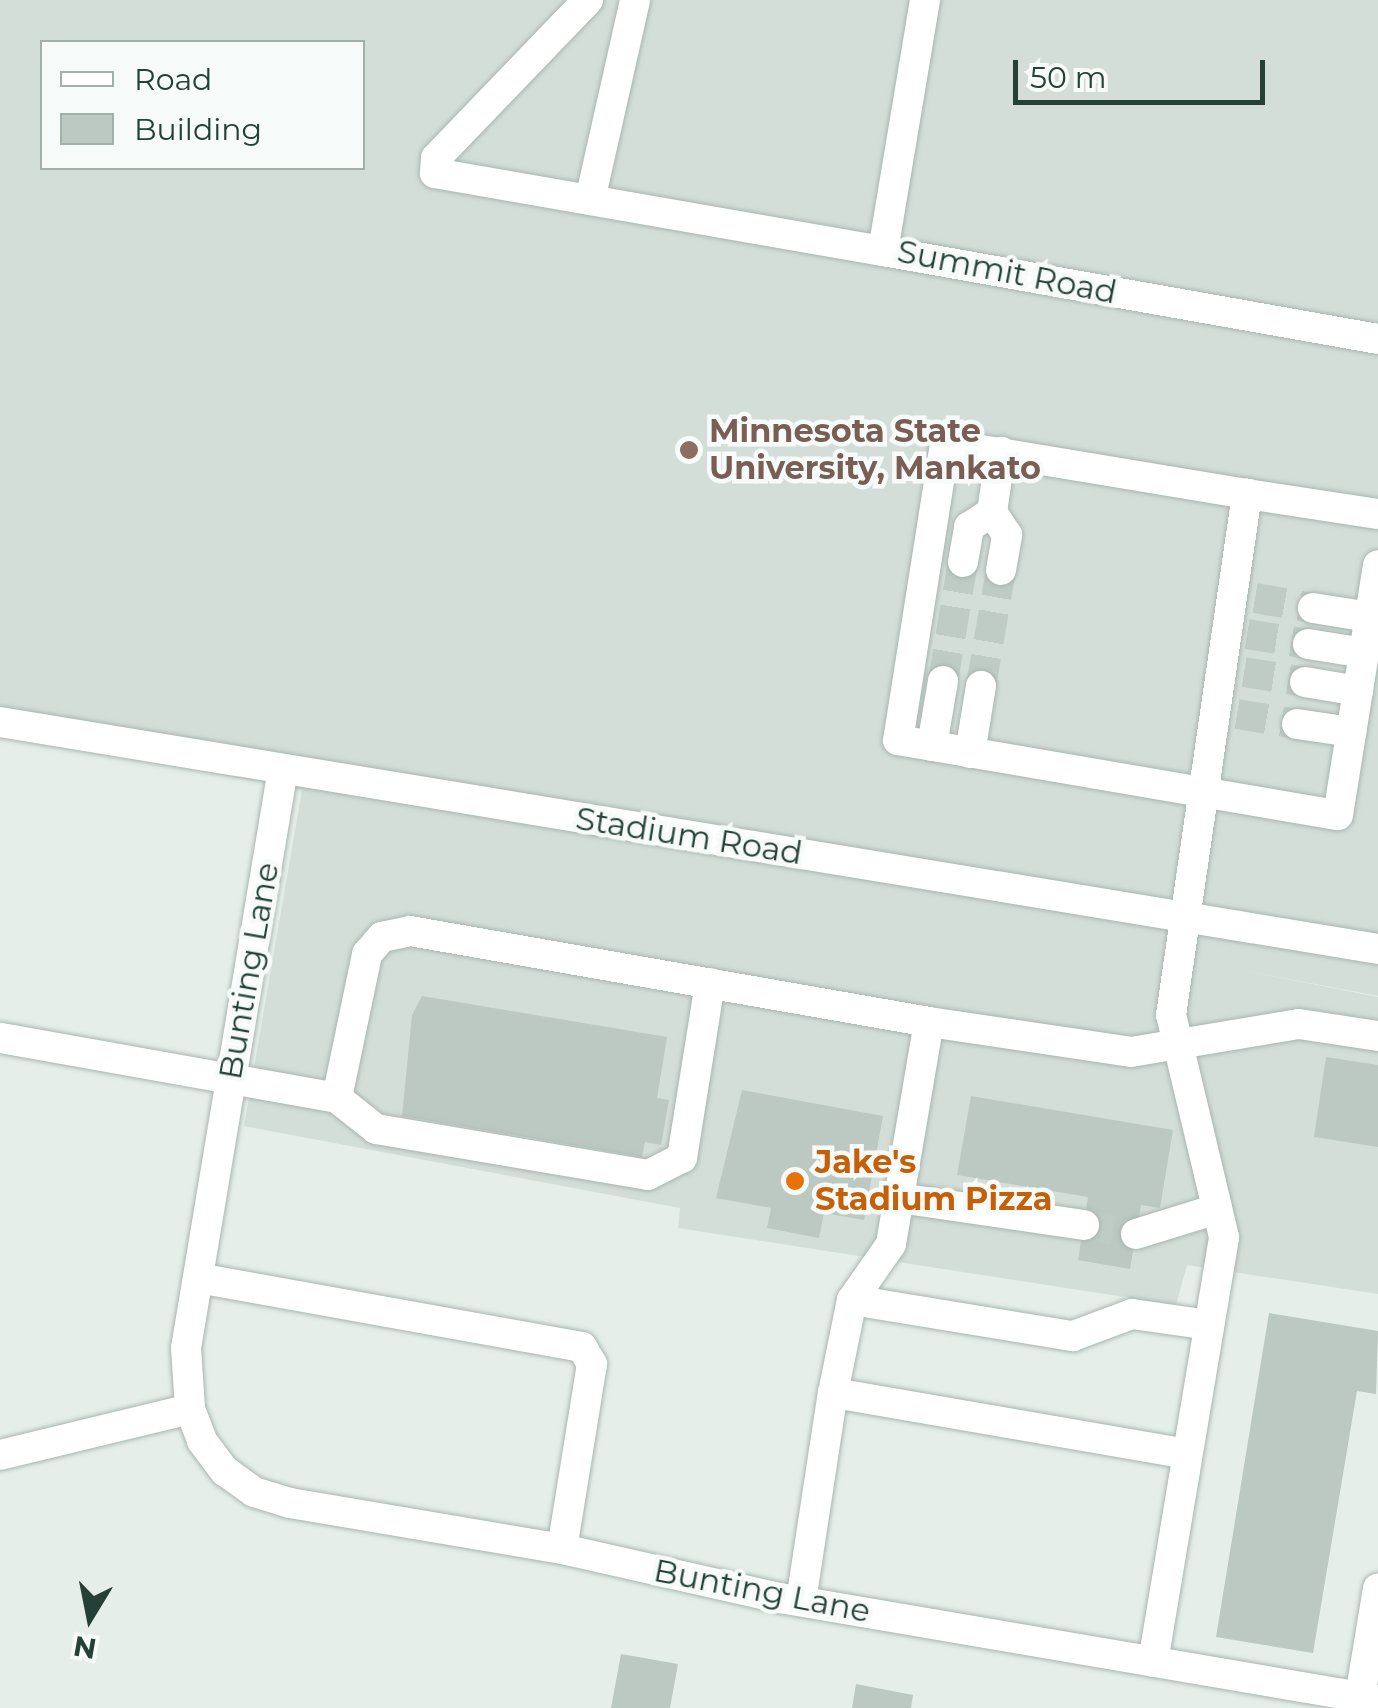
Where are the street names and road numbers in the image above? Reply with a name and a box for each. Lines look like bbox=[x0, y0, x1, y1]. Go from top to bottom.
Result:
street label: Summit Road bbox=[894, 232, 1120, 312]
street label: Stadium Road bbox=[573, 799, 805, 873]
street label: Bunting Lane bbox=[211, 860, 287, 1082]
street label: Bunting Lane bbox=[651, 1551, 873, 1631]

